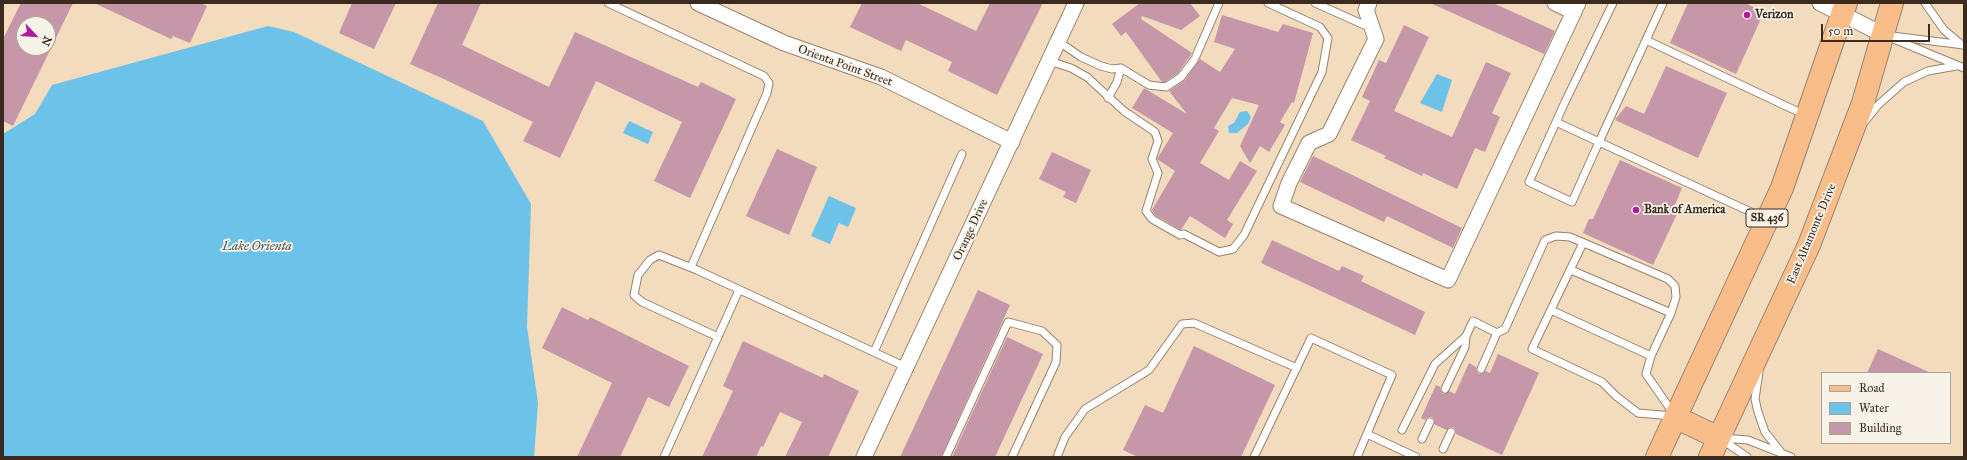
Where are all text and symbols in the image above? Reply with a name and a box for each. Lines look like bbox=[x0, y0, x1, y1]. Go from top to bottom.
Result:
place label: Verizon bbox=[1755, 8, 1793, 22]
marker: Verizon bbox=[1742, 10, 1752, 20]
north arrow bbox=[16, 16, 56, 56]
scale bar bbox=[1823, 16, 1932, 42]
text: 50 m bbox=[1828, 24, 1853, 38]
text: N bbox=[39, 34, 54, 48]
street label: Orienta Point Street bbox=[796, 42, 894, 90]
street label: East Altamonte Drive bbox=[1784, 182, 1840, 286]
street label: Orange Drive bbox=[951, 197, 991, 263]
place label: Bank of America bbox=[1644, 203, 1725, 217]
marker: Bank of America bbox=[1631, 205, 1641, 215]
road number: SR 436 bbox=[1746, 209, 1788, 227]
water label: Lake Orienta bbox=[222, 239, 292, 255]
legend bbox=[1821, 372, 1951, 444]
text: Road bbox=[1859, 381, 1885, 395]
text: Water bbox=[1859, 401, 1889, 415]
text: Building bbox=[1859, 421, 1901, 435]

